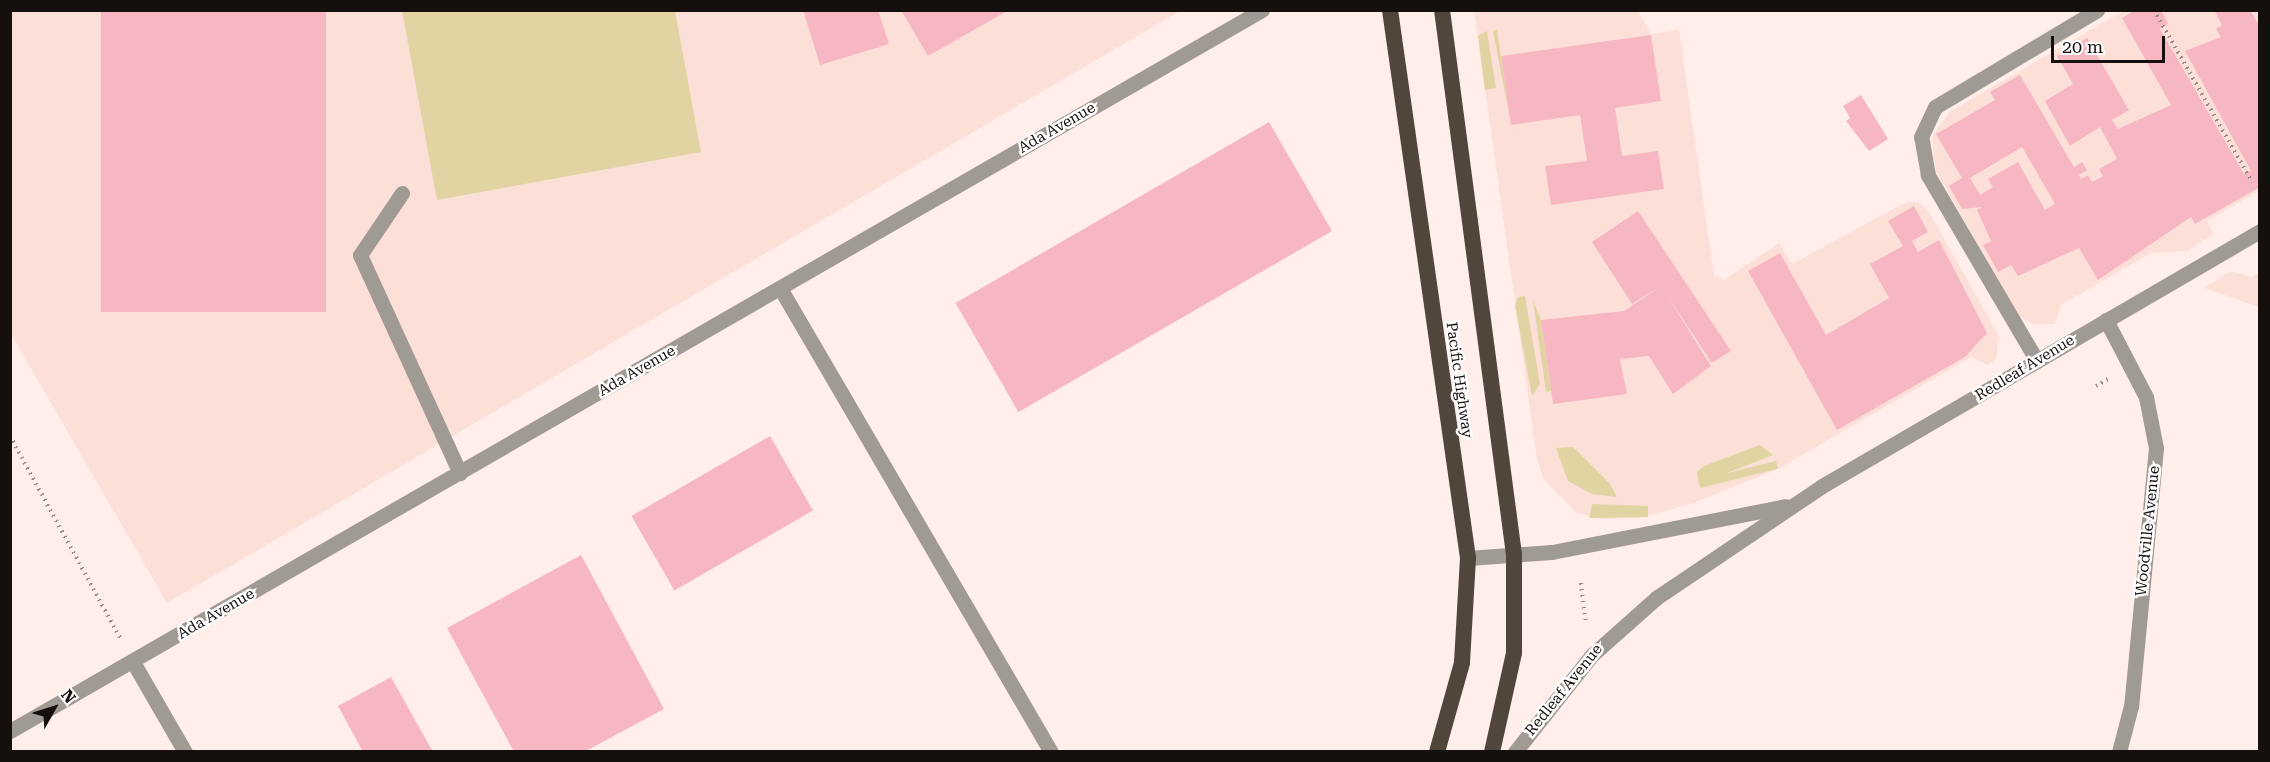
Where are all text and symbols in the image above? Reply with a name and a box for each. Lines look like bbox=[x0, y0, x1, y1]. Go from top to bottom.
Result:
scale bar bbox=[2054, 24, 2168, 62]
text: 20 m bbox=[2062, 36, 2103, 57]
street label: Ada Avenue bbox=[1015, 99, 1099, 157]
street label: Pacific Highway bbox=[1442, 321, 1476, 439]
street label: Redleaf Avenue bbox=[1972, 331, 2078, 405]
street label: Ada Avenue bbox=[595, 342, 679, 400]
street label: Woodville Avenue bbox=[2132, 465, 2164, 597]
street label: Ada Avenue bbox=[174, 585, 258, 643]
street label: Redleaf Avenue bbox=[1522, 641, 1606, 739]
north arrow bbox=[24, 678, 84, 738]
text: N bbox=[57, 686, 80, 707]

